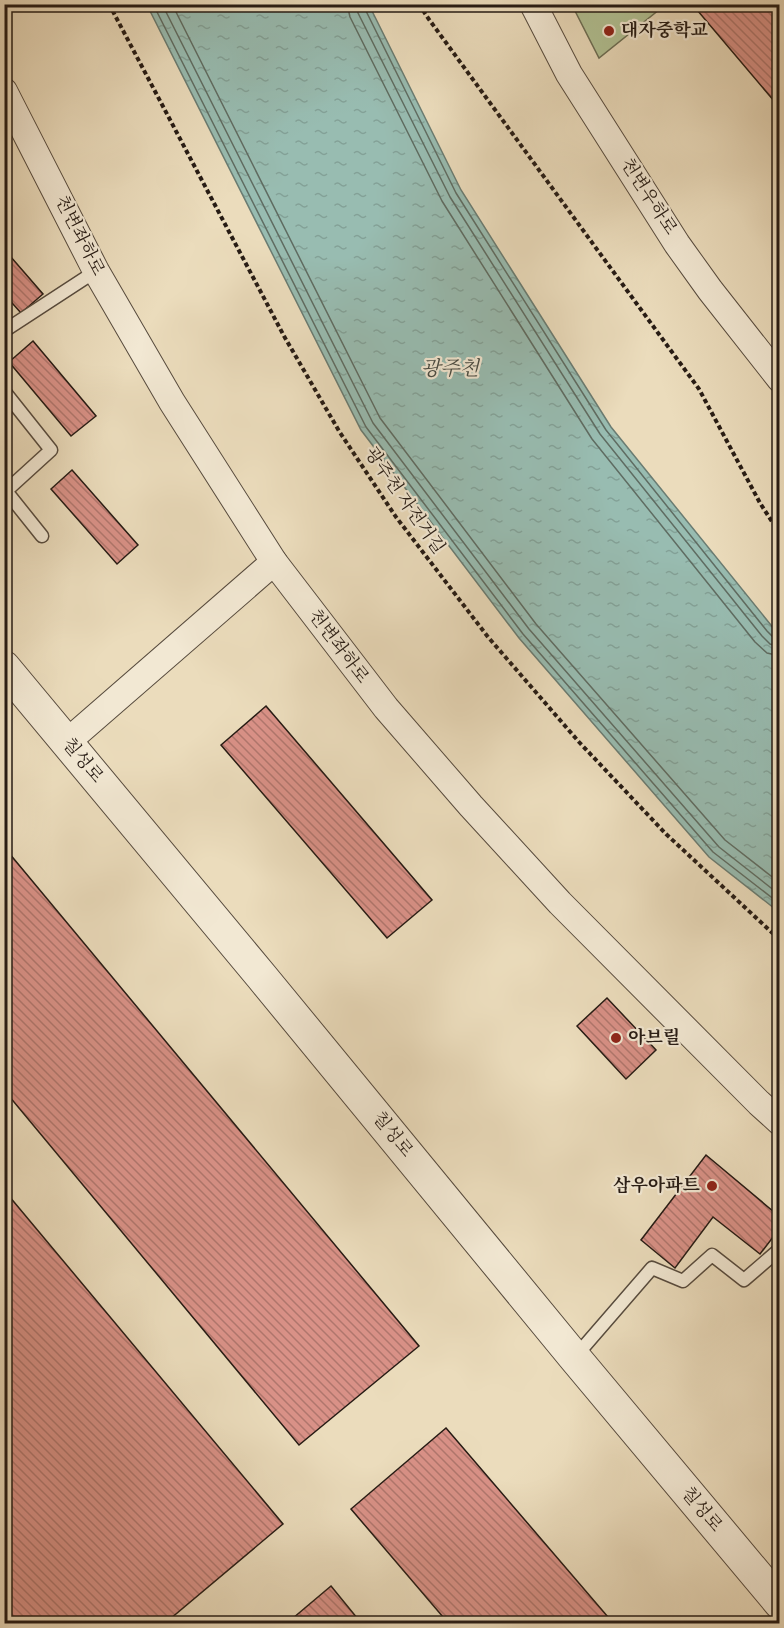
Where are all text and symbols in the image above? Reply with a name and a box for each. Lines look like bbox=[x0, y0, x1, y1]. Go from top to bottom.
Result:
place label: 대자중학교 bbox=[621, 19, 709, 44]
marker: 대자중학교 bbox=[602, 24, 616, 38]
street label: 천변우하로 bbox=[614, 154, 682, 240]
street label: 천변좌하로 bbox=[48, 192, 110, 280]
water label: 광주천 bbox=[421, 356, 481, 384]
street label: 광주천 자전거길 bbox=[358, 442, 450, 560]
street label: 천변좌하로 bbox=[302, 605, 374, 689]
street label: 칠성로 bbox=[56, 733, 108, 789]
place label: 아브릴 bbox=[628, 1026, 680, 1051]
marker: 아브릴 bbox=[609, 1031, 623, 1045]
street label: 칠성로 bbox=[366, 1107, 418, 1163]
place label: 삼우아파트 bbox=[613, 1174, 701, 1199]
marker: 삼우아파트 bbox=[705, 1179, 719, 1193]
street label: 칠성로 bbox=[675, 1482, 727, 1538]

